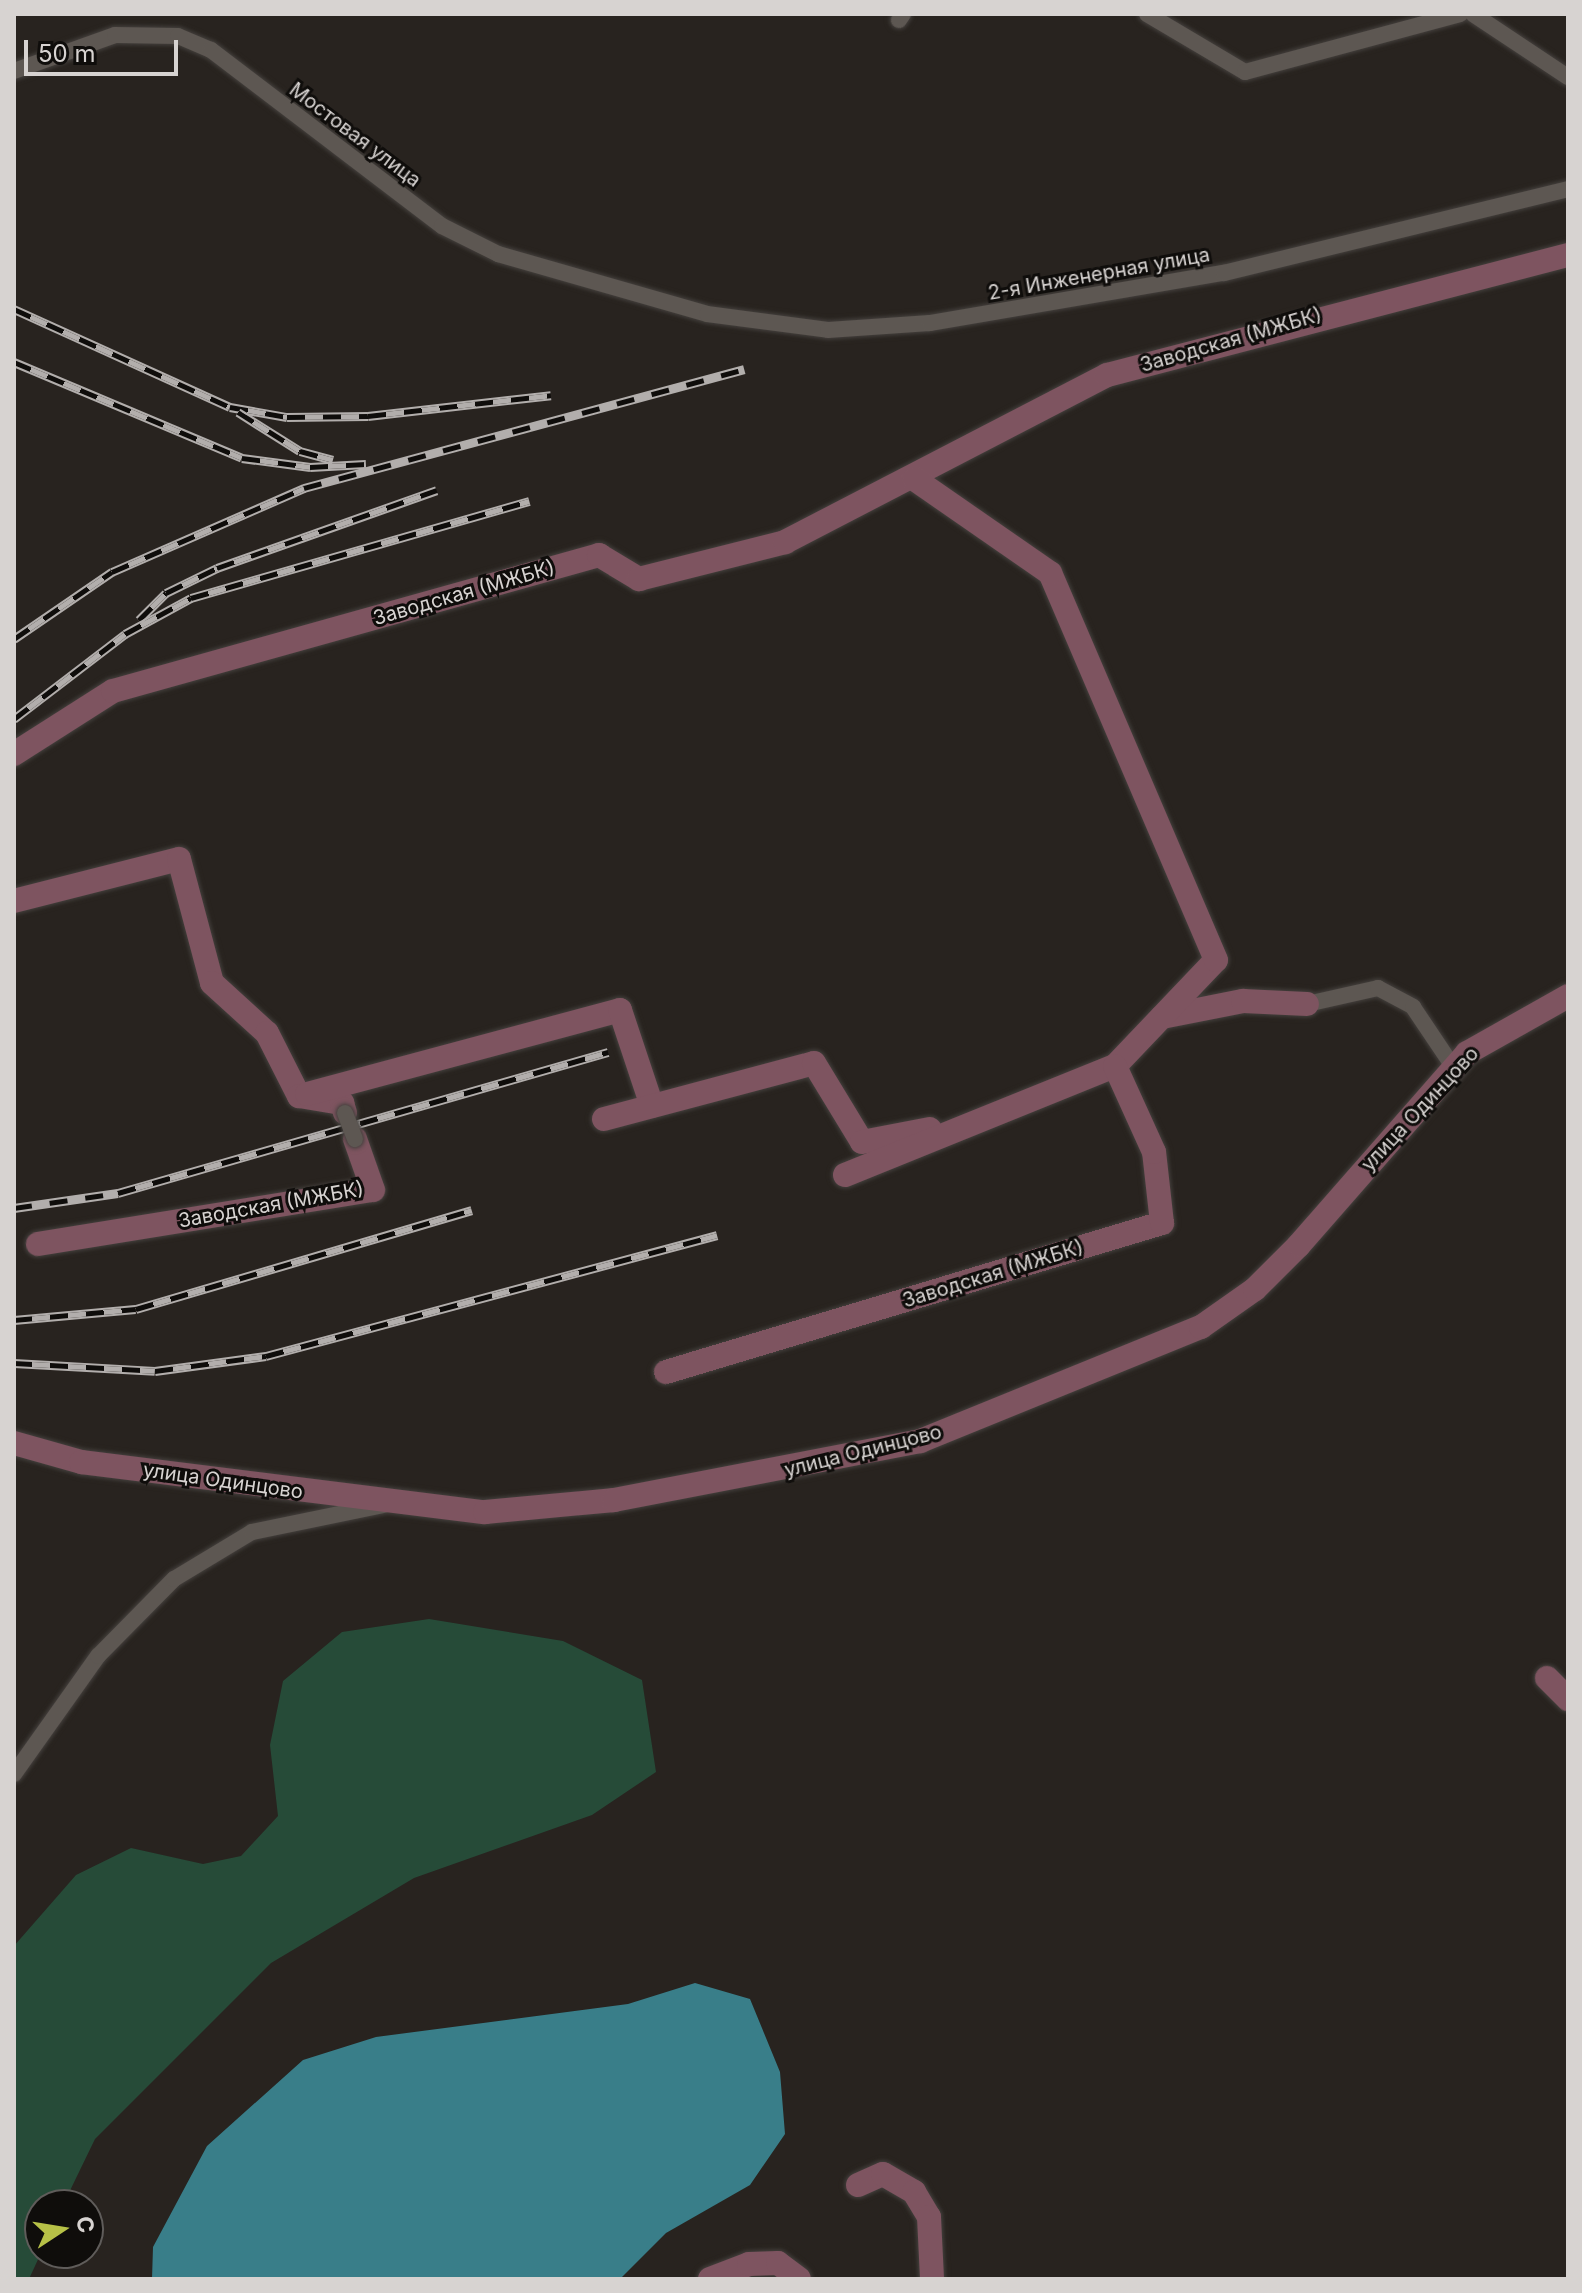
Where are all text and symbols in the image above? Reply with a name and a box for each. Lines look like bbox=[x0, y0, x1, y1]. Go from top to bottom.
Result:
scale bar bbox=[28, 24, 182, 74]
text: 50 m bbox=[38, 39, 96, 68]
street label: Мостовая улица bbox=[284, 78, 426, 192]
street label: 2-я Инженерная улица bbox=[986, 243, 1212, 305]
street label: Заводская (МЖБК) bbox=[1137, 303, 1325, 377]
street label: Заводская (МЖБК) bbox=[370, 556, 558, 630]
street label: улица Одинцово bbox=[1356, 1042, 1484, 1176]
street label: Заводская (МЖБК) bbox=[176, 1177, 366, 1233]
street label: Заводская (МЖБК) bbox=[900, 1235, 1086, 1313]
street label: улица Одинцово bbox=[782, 1420, 944, 1482]
street label: улица Одинцово bbox=[142, 1458, 304, 1504]
north arrow bbox=[24, 2189, 104, 2269]
text: С bbox=[71, 2214, 100, 2235]

